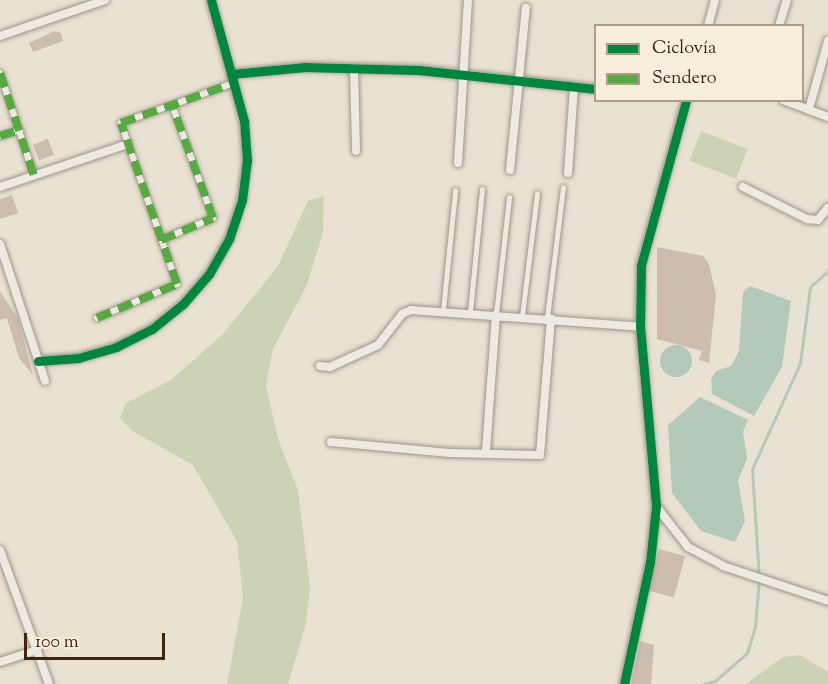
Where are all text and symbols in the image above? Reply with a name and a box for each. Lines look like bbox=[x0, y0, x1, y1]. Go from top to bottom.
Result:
legend bbox=[594, 24, 804, 102]
text: Ciclovía bbox=[652, 36, 716, 62]
text: Sendero bbox=[652, 66, 717, 92]
scale bar bbox=[27, 621, 168, 659]
text: 100 m bbox=[35, 630, 79, 656]

